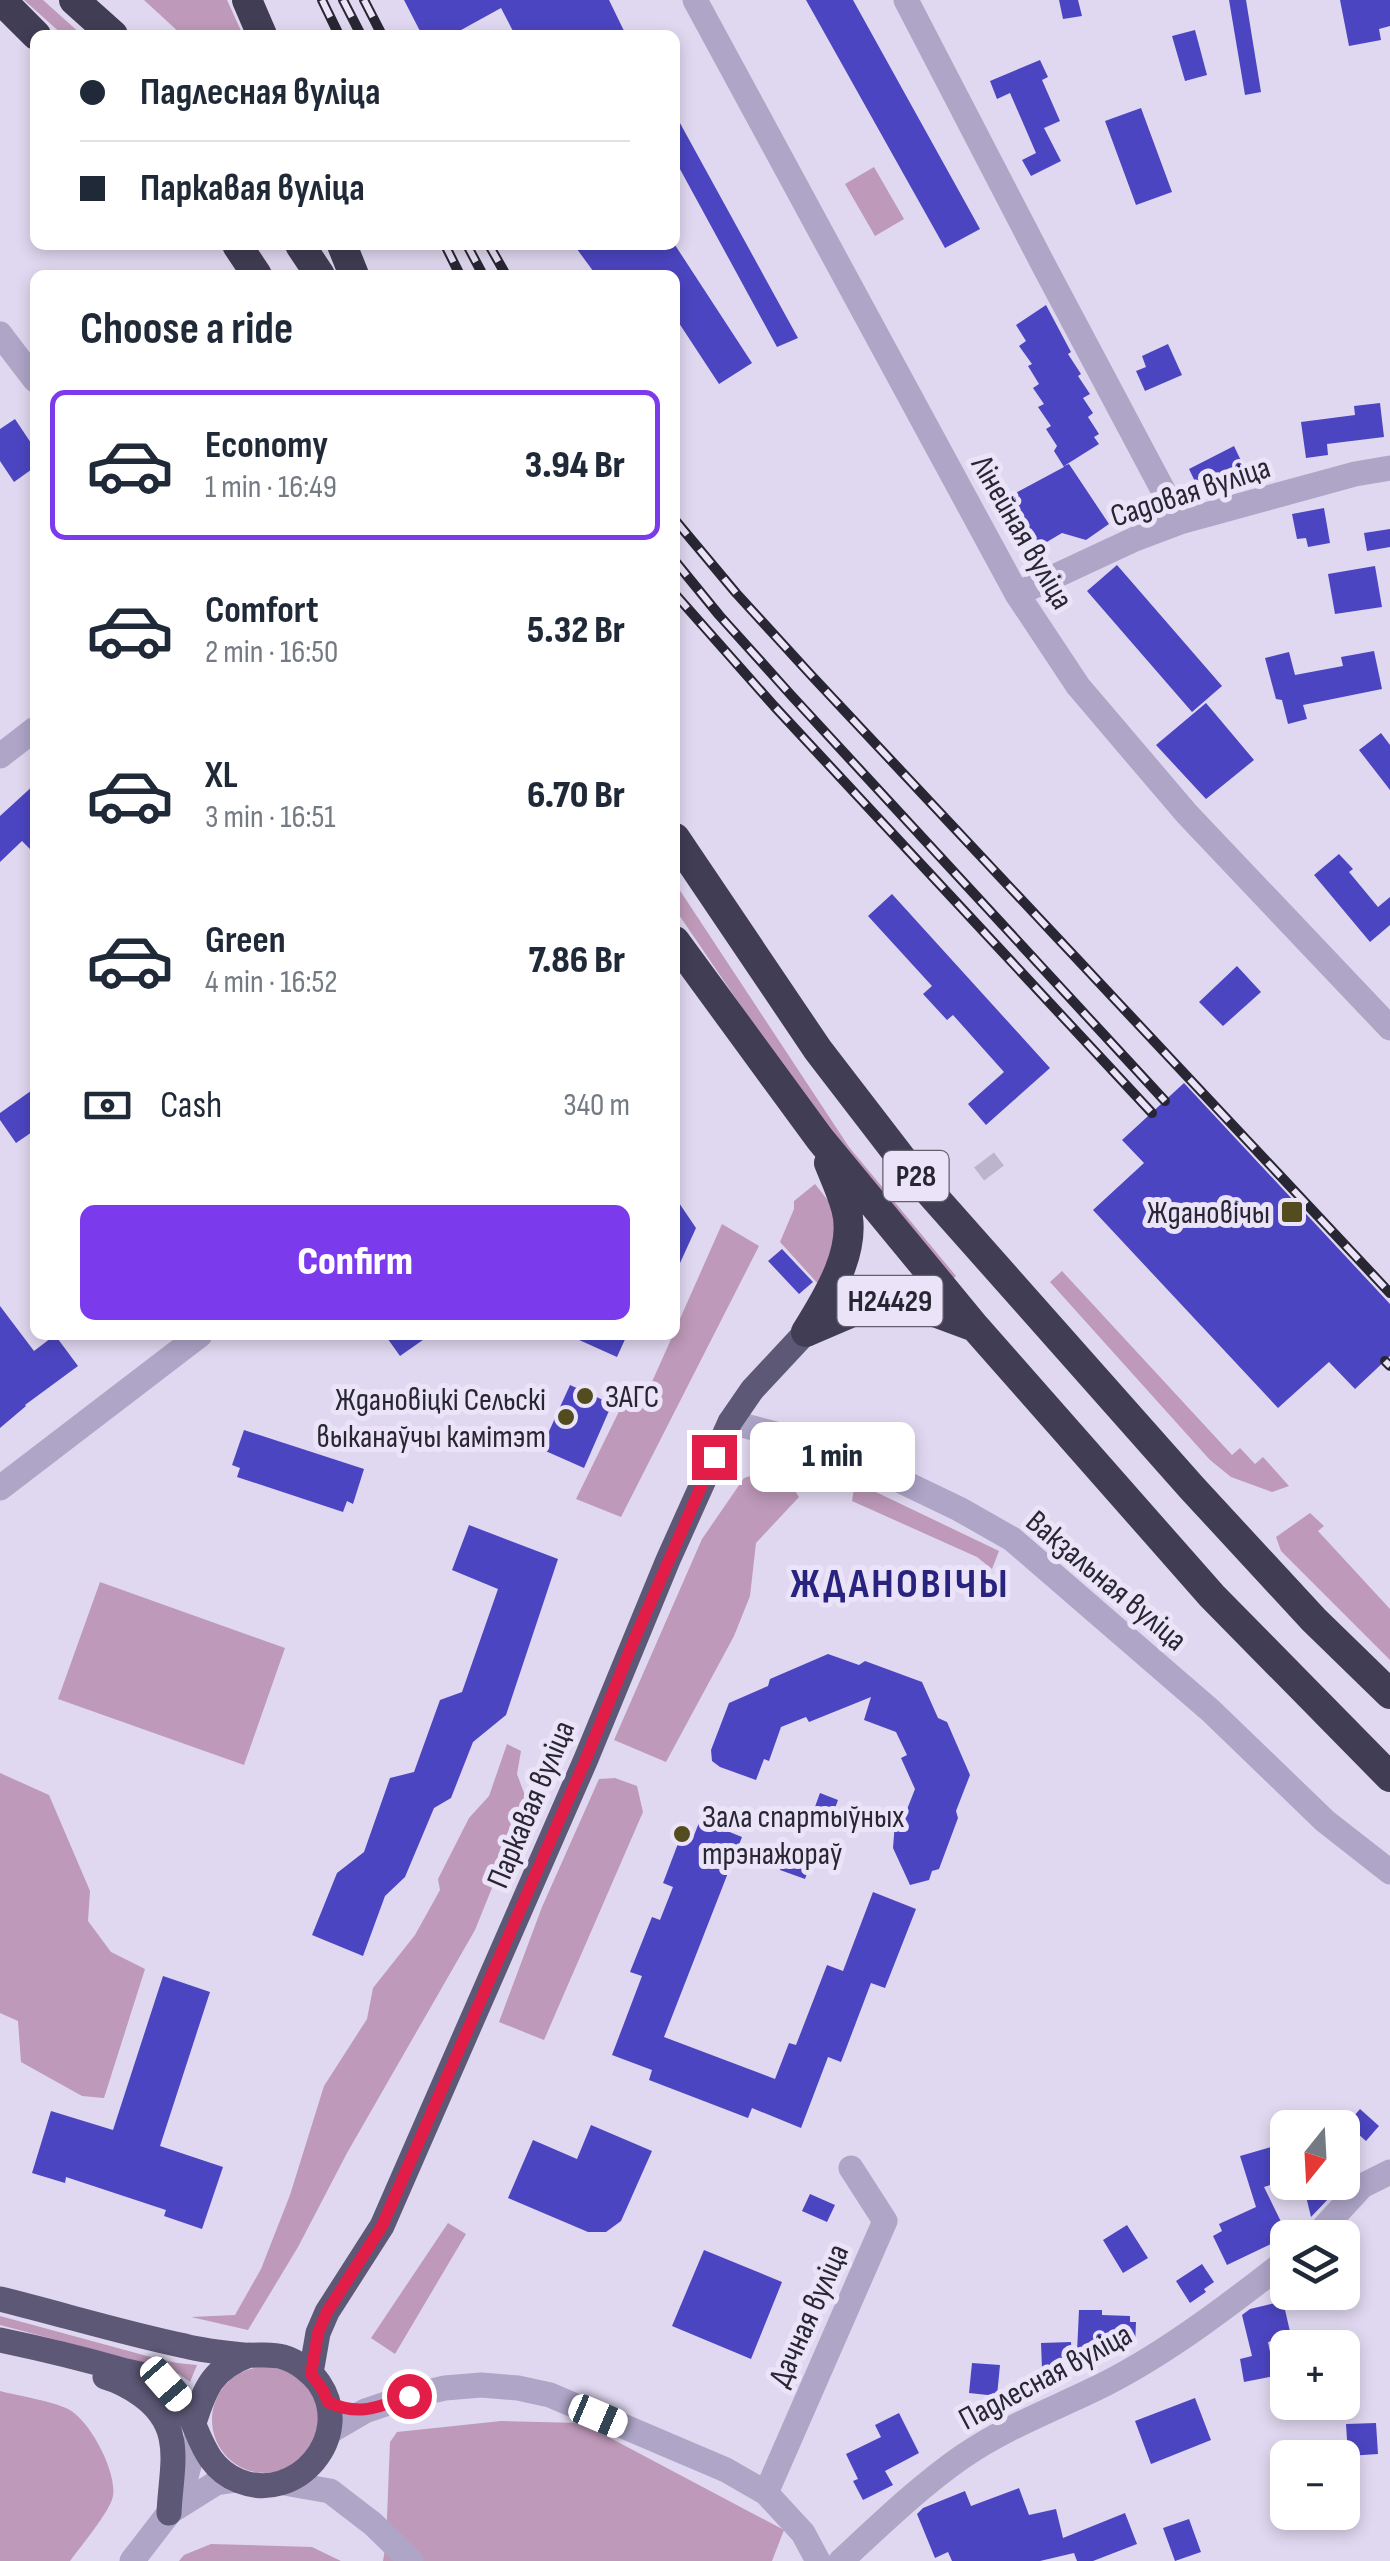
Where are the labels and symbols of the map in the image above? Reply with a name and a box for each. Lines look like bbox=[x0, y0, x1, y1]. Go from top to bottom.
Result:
street label: Лінейная вуліца bbox=[962, 448, 1081, 617]
street label: Садовая вуліца bbox=[1106, 448, 1275, 537]
road number: Р28 bbox=[884, 1151, 948, 1201]
place label: Ждановічы bbox=[1147, 1194, 1270, 1233]
marker: Ждановічы bbox=[1279, 1199, 1305, 1225]
road number: Н24429 bbox=[838, 1276, 942, 1326]
place label: ЗАГС bbox=[605, 1378, 659, 1417]
place label: Ждановіцкі Сельскі выканаўчы камітэт bbox=[317, 1381, 546, 1457]
marker: ЗАГС bbox=[574, 1385, 596, 1407]
marker: Ждановіцкі Сельскі выканаўчы камітэт bbox=[555, 1406, 577, 1428]
callout: 1 min bbox=[749, 1422, 914, 1492]
route end bbox=[692, 1435, 737, 1480]
street label: Вакзальная вуліца bbox=[1018, 1503, 1194, 1660]
district label: ЖДАНОВІЧЫ bbox=[790, 1559, 1010, 1610]
street label: Паркавая вуліца bbox=[479, 1715, 584, 1894]
place label: Зала спартыўных трэнажораў bbox=[702, 1798, 904, 1874]
marker: Зала спартыўных трэнажораў bbox=[671, 1823, 693, 1845]
north arrow bbox=[1270, 2110, 1360, 2200]
street label: Дачная вуліца bbox=[761, 2238, 858, 2393]
street label: Падлесная вуліца bbox=[952, 2315, 1139, 2439]
car bbox=[135, 2352, 197, 2416]
route start bbox=[387, 2374, 432, 2419]
car bbox=[565, 2390, 631, 2442]

